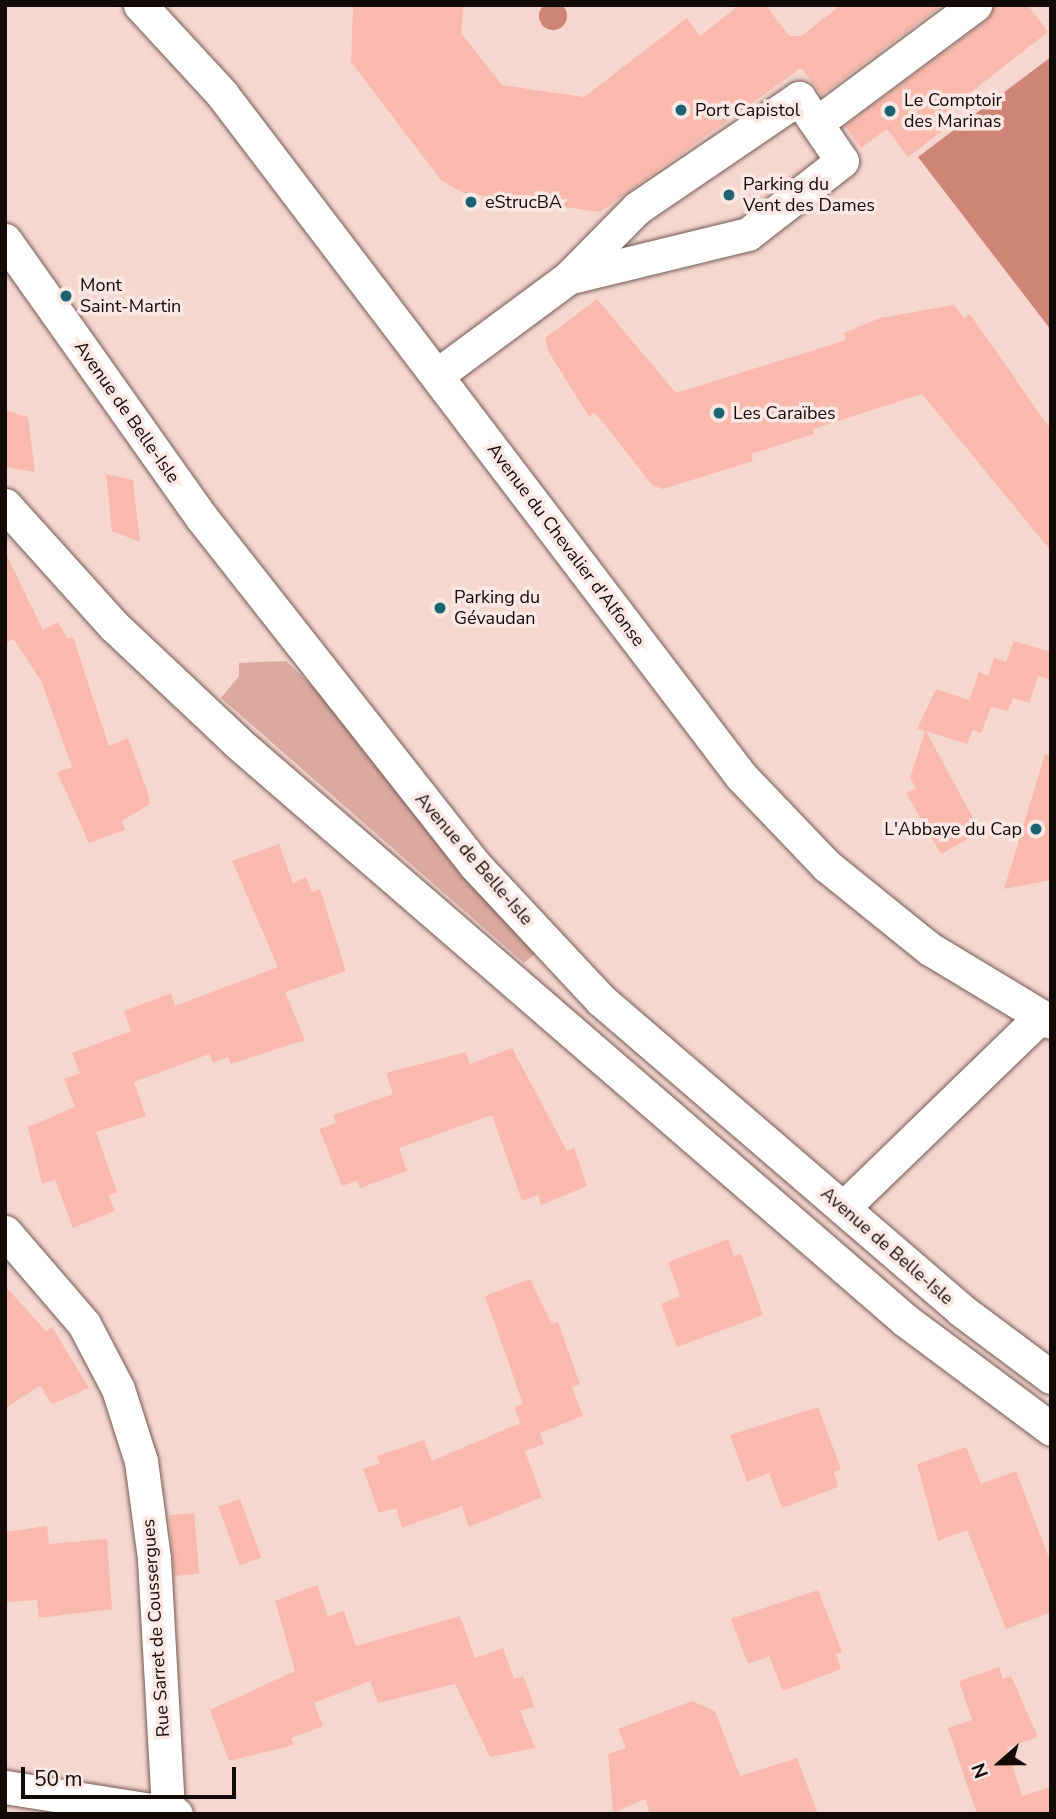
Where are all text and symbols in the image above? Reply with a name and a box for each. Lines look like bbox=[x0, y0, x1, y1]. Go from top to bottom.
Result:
place label: Le Comptoir des Marinas bbox=[904, 90, 1002, 132]
place label: Port Capistol bbox=[695, 99, 800, 121]
marker: Port Capistol bbox=[673, 102, 689, 118]
marker: Le Comptoir des Marinas bbox=[882, 103, 898, 119]
place label: Parking du Vent des Dames bbox=[743, 174, 875, 216]
marker: Parking du Vent des Dames bbox=[721, 187, 737, 203]
place label: eStrucBA bbox=[485, 191, 562, 213]
marker: eStrucBA bbox=[463, 194, 479, 210]
place label: Mont Saint-Martin bbox=[80, 275, 181, 318]
marker: Mont Saint-Martin bbox=[58, 288, 74, 304]
street label: Avenue de Belle-Isle bbox=[70, 337, 184, 487]
place label: Les Caraïbes bbox=[733, 402, 836, 424]
marker: Les Caraïbes bbox=[711, 405, 727, 421]
street label: Avenue du Chevalier d'Alfonse bbox=[483, 439, 649, 651]
place label: Parking du Gévaudan bbox=[454, 587, 540, 630]
marker: Parking du Gévaudan bbox=[432, 600, 448, 616]
street label: Avenue de Belle-Isle bbox=[411, 788, 537, 930]
place label: L'Abbaye du Cap bbox=[884, 818, 1022, 840]
marker: L'Abbaye du Cap bbox=[1028, 821, 1044, 837]
street label: Avenue de Belle-Isle bbox=[816, 1183, 958, 1309]
street label: Rue Sarret de Coussergues bbox=[138, 1518, 174, 1738]
north arrow bbox=[965, 1728, 1035, 1798]
scale bar bbox=[24, 1752, 240, 1796]
text: N bbox=[966, 1759, 995, 1782]
text: 50 m bbox=[34, 1765, 83, 1793]

